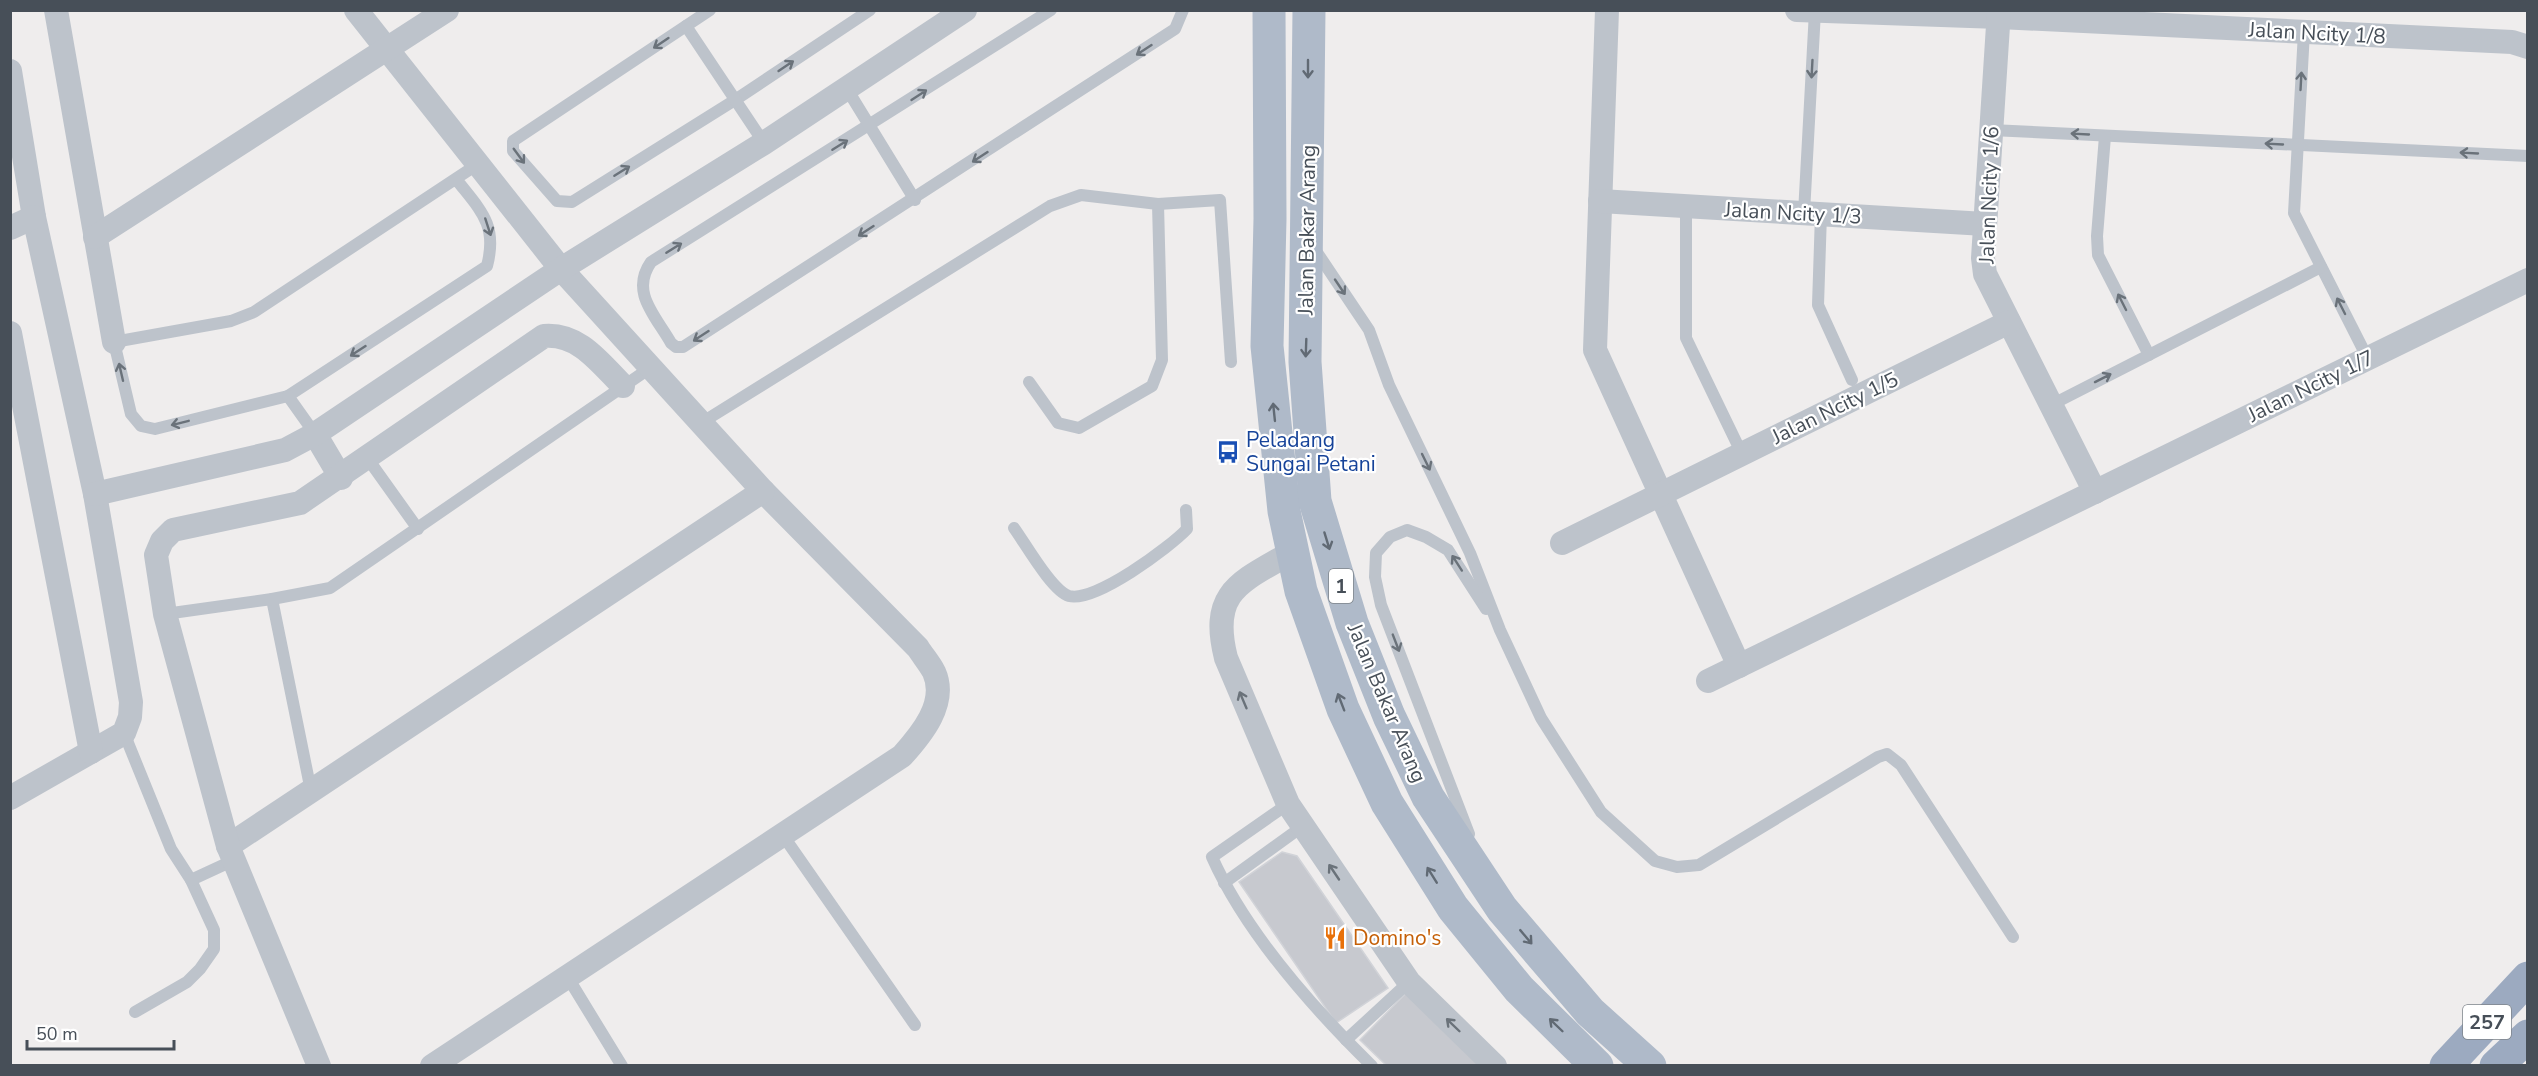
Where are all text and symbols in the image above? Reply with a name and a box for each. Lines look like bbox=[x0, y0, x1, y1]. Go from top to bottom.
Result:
street label: Jalan Ncity 1/8 bbox=[2247, 15, 2386, 51]
one-way arrow bbox=[653, 37, 670, 49]
one-way arrow bbox=[1136, 44, 1152, 56]
one-way arrow bbox=[1302, 58, 1314, 78]
one-way arrow bbox=[1806, 59, 1817, 79]
one-way arrow bbox=[777, 60, 794, 72]
one-way arrow bbox=[2296, 71, 2307, 91]
one-way arrow bbox=[910, 88, 927, 100]
street label: Jalan Ncity 1/6 bbox=[1973, 126, 2005, 265]
one-way arrow bbox=[2070, 129, 2090, 140]
one-way arrow bbox=[2265, 138, 2285, 149]
one-way arrow bbox=[831, 139, 848, 152]
street label: Jalan Bakar Arang bbox=[1291, 145, 1322, 316]
one-way arrow bbox=[513, 148, 525, 164]
one-way arrow bbox=[2460, 148, 2480, 159]
one-way arrow bbox=[972, 150, 989, 163]
one-way arrow bbox=[613, 165, 630, 178]
street label: Jalan Ncity 1/3 bbox=[1723, 195, 1862, 231]
one-way arrow bbox=[484, 217, 495, 236]
one-way arrow bbox=[858, 225, 874, 237]
one-way arrow bbox=[665, 241, 682, 253]
one-way arrow bbox=[1334, 279, 1347, 296]
one-way arrow bbox=[2116, 294, 2128, 312]
one-way arrow bbox=[2335, 298, 2347, 316]
one-way arrow bbox=[693, 330, 710, 342]
one-way arrow bbox=[1300, 337, 1311, 357]
street label: Jalan Ncity 1/7 bbox=[2242, 343, 2379, 429]
one-way arrow bbox=[349, 344, 366, 357]
one-way arrow bbox=[115, 363, 127, 382]
street label: Jalan Ncity 1/5 bbox=[1766, 365, 1903, 451]
one-way arrow bbox=[2094, 372, 2112, 383]
one-way arrow bbox=[1268, 402, 1279, 422]
one-way arrow bbox=[170, 418, 189, 430]
place label: Peladang Sungai Petani bbox=[1246, 426, 1376, 478]
bus stop icon: Peladang Sungai Petani bbox=[1215, 439, 1241, 465]
one-way arrow bbox=[1420, 452, 1432, 470]
one-way arrow bbox=[1322, 531, 1333, 550]
one-way arrow bbox=[1450, 555, 1463, 572]
road number: 1 bbox=[1329, 569, 1353, 603]
street label: Jalan Bakar Arang bbox=[1340, 618, 1433, 787]
one-way arrow bbox=[1391, 633, 1402, 652]
one-way arrow bbox=[1237, 691, 1248, 709]
one-way arrow bbox=[1335, 694, 1346, 712]
one-way arrow bbox=[1328, 864, 1340, 880]
one-way arrow bbox=[1425, 867, 1437, 884]
place label: Domino's bbox=[1353, 924, 1441, 952]
restaurant icon: Domino's bbox=[1322, 925, 1348, 951]
one-way arrow bbox=[1519, 929, 1533, 944]
road number: 257 bbox=[2463, 1005, 2511, 1039]
scale bar bbox=[27, 1013, 174, 1051]
one-way arrow bbox=[1548, 1017, 1563, 1032]
one-way arrow bbox=[1446, 1018, 1461, 1032]
text: 50 m bbox=[36, 1022, 78, 1046]

